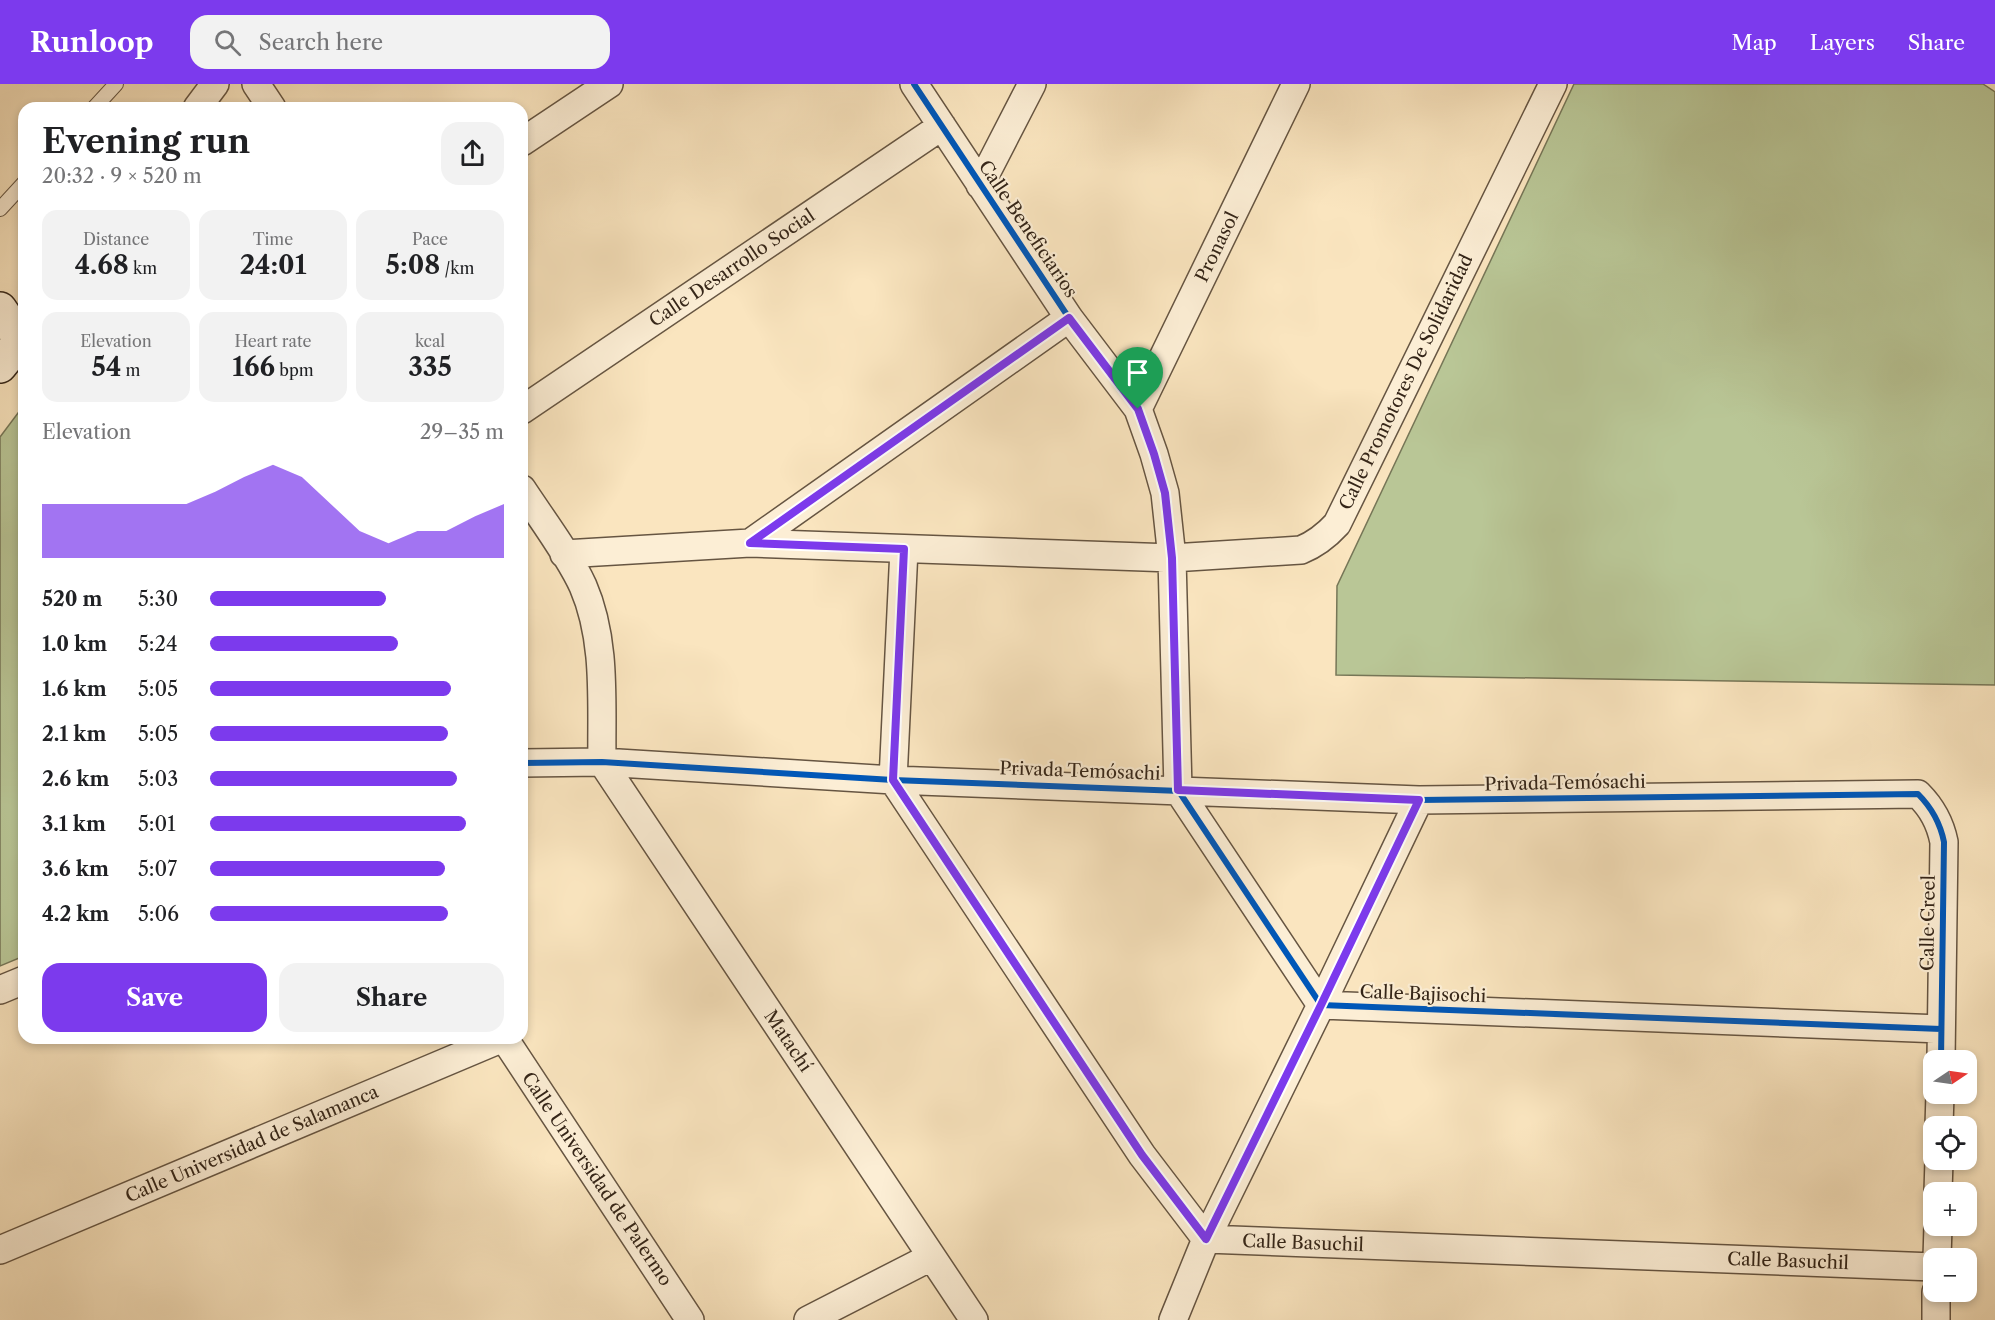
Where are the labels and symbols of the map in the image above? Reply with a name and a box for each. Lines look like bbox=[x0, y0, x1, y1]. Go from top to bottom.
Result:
street label: Calle Beneficiarios bbox=[974, 156, 1082, 302]
street label: Calle Desarrollo Social bbox=[645, 204, 819, 332]
street label: Pronasol bbox=[1191, 208, 1243, 286]
street label: Calle Promotores De Solidaridad bbox=[1334, 251, 1478, 513]
pin bbox=[1112, 347, 1163, 409]
street label: Privada Temósachi bbox=[999, 757, 1161, 785]
street label: Privada Temósachi bbox=[1484, 771, 1646, 795]
street label: Calle Creel bbox=[1916, 875, 1940, 971]
street label: Calle Bajisochi bbox=[1359, 981, 1487, 1007]
street label: Matachí bbox=[759, 1006, 817, 1076]
north arrow bbox=[1923, 1050, 1977, 1104]
street label: Calle Universidad de Palermo bbox=[517, 1068, 677, 1290]
street label: Calle Universidad de Salamanca bbox=[122, 1080, 382, 1207]
street label: Calle Basuchil bbox=[1242, 1230, 1364, 1256]
street label: Calle Basuchil bbox=[1727, 1248, 1849, 1274]

